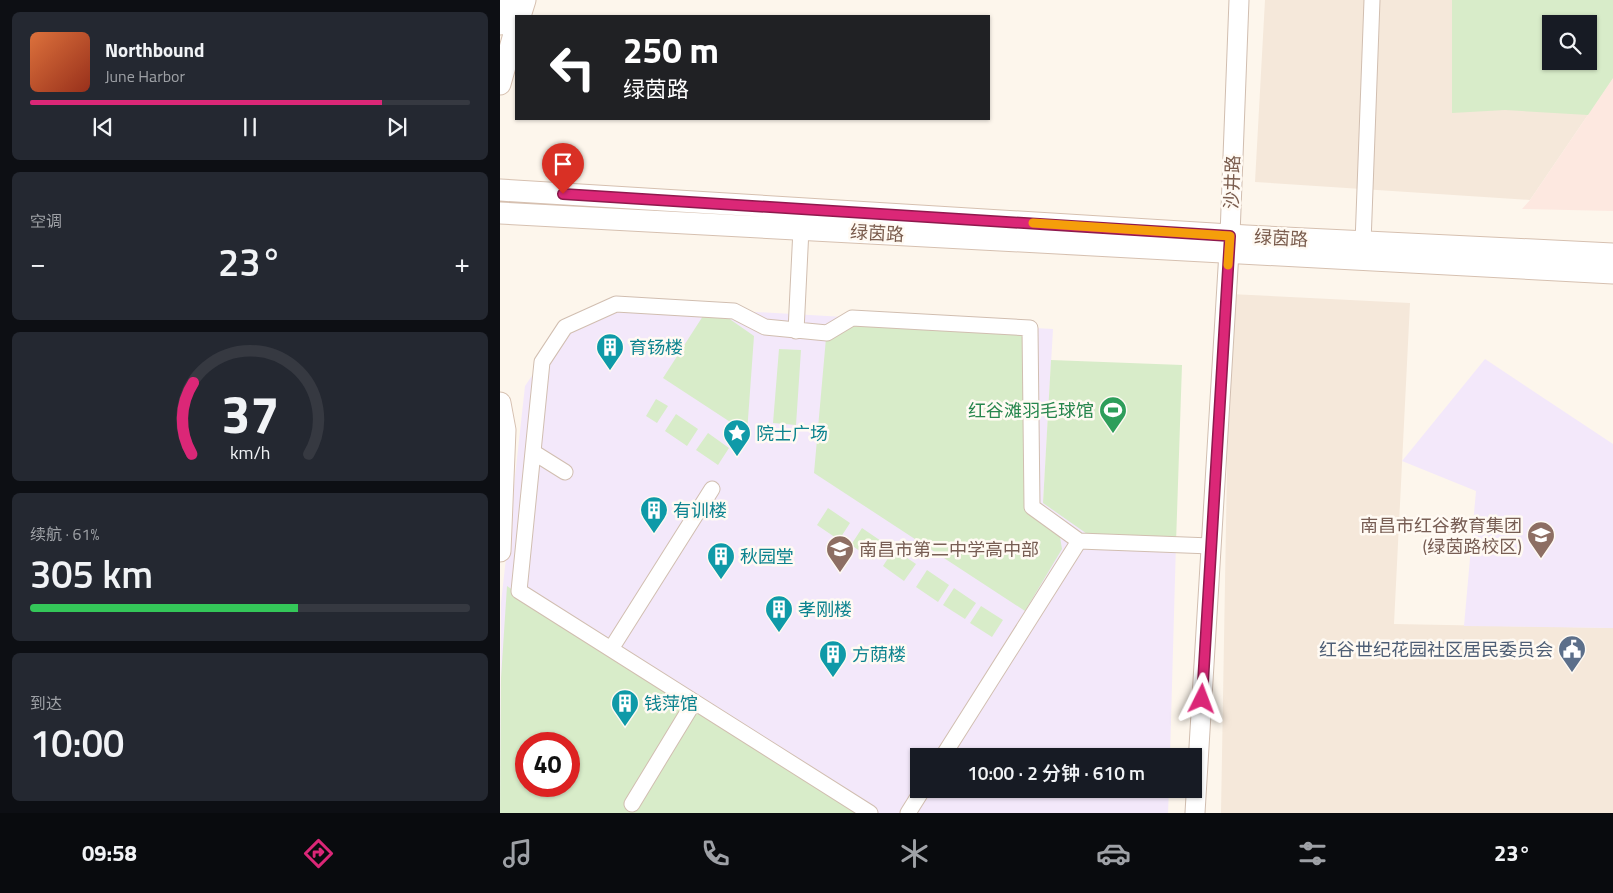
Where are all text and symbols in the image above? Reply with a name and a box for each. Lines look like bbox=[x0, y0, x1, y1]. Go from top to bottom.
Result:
map controls bbox=[1542, 15, 1597, 70]
button: search bbox=[1542, 15, 1597, 70]
text: 250 m bbox=[623, 23, 719, 77]
text: Northbound bbox=[105, 35, 205, 64]
icon: left bbox=[540, 35, 605, 100]
text: June Harbor bbox=[105, 64, 185, 88]
text: 绿茵路 bbox=[623, 72, 689, 106]
icon: previous bbox=[89, 113, 117, 141]
icon: pause bbox=[236, 113, 264, 141]
icon: next bbox=[383, 113, 411, 141]
pin bbox=[542, 143, 584, 194]
icon: arrive bbox=[549, 150, 577, 178]
street label: 沙井路 bbox=[1218, 155, 1246, 209]
text: 空调 bbox=[30, 209, 62, 233]
street label: 绿茵路 bbox=[849, 218, 905, 248]
street label: 绿茵路 bbox=[1253, 223, 1309, 253]
text: 23° bbox=[218, 233, 282, 291]
text: − bbox=[30, 241, 46, 284]
text: + bbox=[454, 241, 470, 284]
building icon: 育钖楼 bbox=[595, 332, 625, 371]
place label: 育钖楼 bbox=[629, 334, 683, 361]
text: 37 bbox=[221, 374, 279, 453]
sports icon: 红谷滩羽毛球馆 bbox=[1098, 395, 1128, 434]
place label: 红谷滩羽毛球馆 bbox=[968, 397, 1094, 424]
place icon: 院士广场 bbox=[722, 418, 752, 457]
place label: 院士广场 bbox=[756, 420, 828, 447]
text: km/h bbox=[230, 439, 270, 466]
building icon: 有训楼 bbox=[639, 495, 669, 534]
place label: 有训楼 bbox=[673, 497, 727, 524]
place label: 南昌市红谷教育集团 (绿茵路校区) bbox=[1360, 512, 1522, 560]
school or university icon: 南昌市红谷教育集团 (绿茵路校区) bbox=[1526, 520, 1556, 559]
text: 续航 · 61% bbox=[30, 522, 99, 546]
school or university icon: 南昌市第二中学高中部 bbox=[825, 534, 855, 573]
place label: 南昌市第二中学高中部 bbox=[859, 536, 1039, 563]
building icon: 秋园堂 bbox=[706, 541, 736, 580]
place label: 秋园堂 bbox=[740, 543, 794, 570]
text: 305 km bbox=[30, 545, 153, 603]
building icon: 孝刚楼 bbox=[764, 594, 794, 633]
place label: 孝刚楼 bbox=[798, 596, 852, 623]
public building icon: 红谷世纪花园社区居民委员会 bbox=[1557, 634, 1587, 673]
place label: 红谷世纪花园社区居民委员会 bbox=[1319, 636, 1553, 663]
building icon: 方荫楼 bbox=[818, 639, 848, 678]
place label: 方荫楼 bbox=[852, 641, 906, 668]
position arrow bbox=[1175, 672, 1227, 724]
building icon: 钱萍馆 bbox=[610, 688, 640, 727]
place label: 钱萍馆 bbox=[644, 690, 698, 717]
text: 到达 bbox=[30, 691, 62, 715]
text: 10:00 bbox=[30, 714, 124, 772]
speed limit sign: 40 bbox=[515, 732, 580, 797]
text: 10:00 · 2 分钟 · 610 m bbox=[967, 758, 1145, 787]
text: 09:58 bbox=[82, 836, 137, 870]
icon: directions bbox=[301, 836, 336, 871]
icon: music bbox=[500, 836, 535, 871]
icon: phone bbox=[698, 836, 733, 871]
icon: climate bbox=[897, 836, 932, 871]
icon: car bbox=[1096, 836, 1131, 871]
icon: filters bbox=[1295, 836, 1330, 871]
text: 23° bbox=[1494, 836, 1531, 870]

